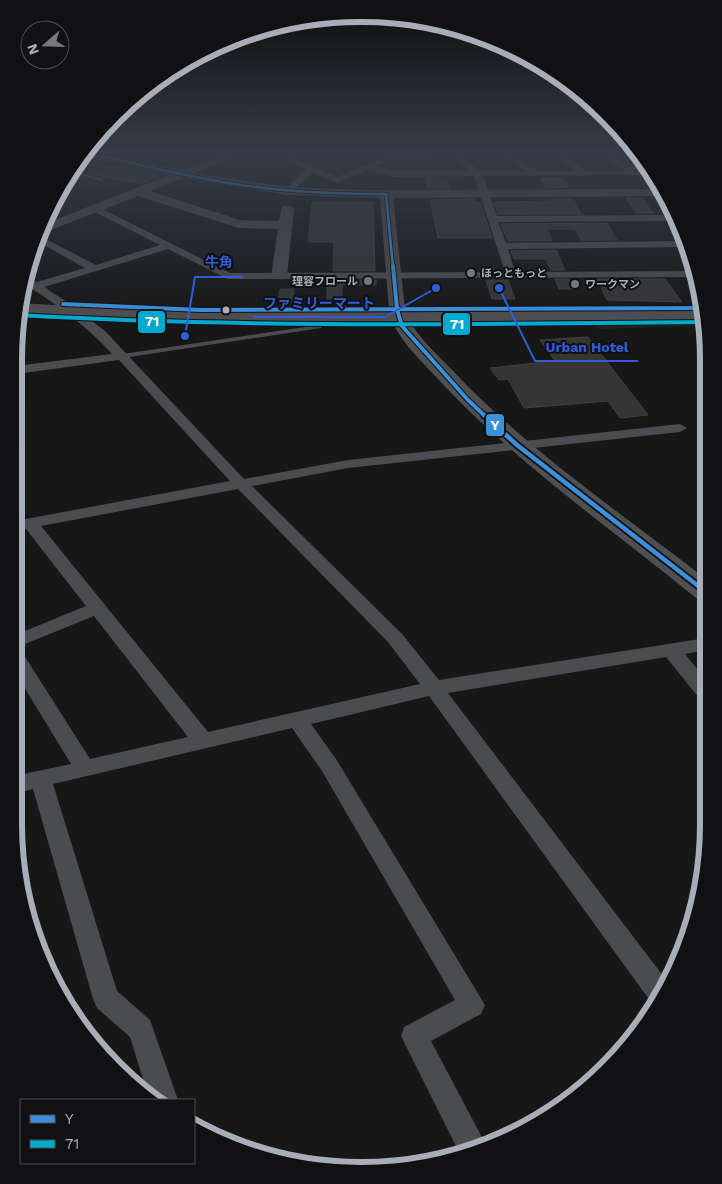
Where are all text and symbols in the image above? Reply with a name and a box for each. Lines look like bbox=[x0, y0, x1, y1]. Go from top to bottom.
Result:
north arrow bbox=[20, 20, 70, 70]
text: N bbox=[23, 42, 42, 57]
callout: 牛角 bbox=[195, 248, 243, 277]
text: 牛角 bbox=[205, 254, 233, 270]
marker: ほっともっと bbox=[465, 267, 477, 279]
place label: ほっともっと bbox=[481, 267, 547, 280]
place label: 理容フロール bbox=[292, 275, 358, 288]
marker: 理容フロール bbox=[362, 275, 374, 287]
marker: ワークマン bbox=[569, 278, 581, 290]
place label: ワークマン bbox=[585, 278, 640, 291]
callout: ファミリーマート bbox=[253, 288, 385, 317]
text: ファミリーマート bbox=[263, 295, 375, 311]
unlabelled marker bbox=[221, 305, 231, 315]
line badge: 71 bbox=[137, 310, 166, 334]
line badge: 71 bbox=[442, 312, 471, 336]
text: 71 bbox=[145, 313, 159, 329]
text: 71 bbox=[450, 316, 464, 332]
callout: Urban Hotel bbox=[535, 332, 638, 361]
text: Urban Hotel bbox=[546, 339, 629, 355]
line badge: Y bbox=[485, 413, 505, 437]
text: Y bbox=[490, 417, 500, 433]
legend bbox=[20, 1099, 195, 1164]
text: Y bbox=[65, 1110, 74, 1128]
text: 71 bbox=[65, 1135, 79, 1153]

